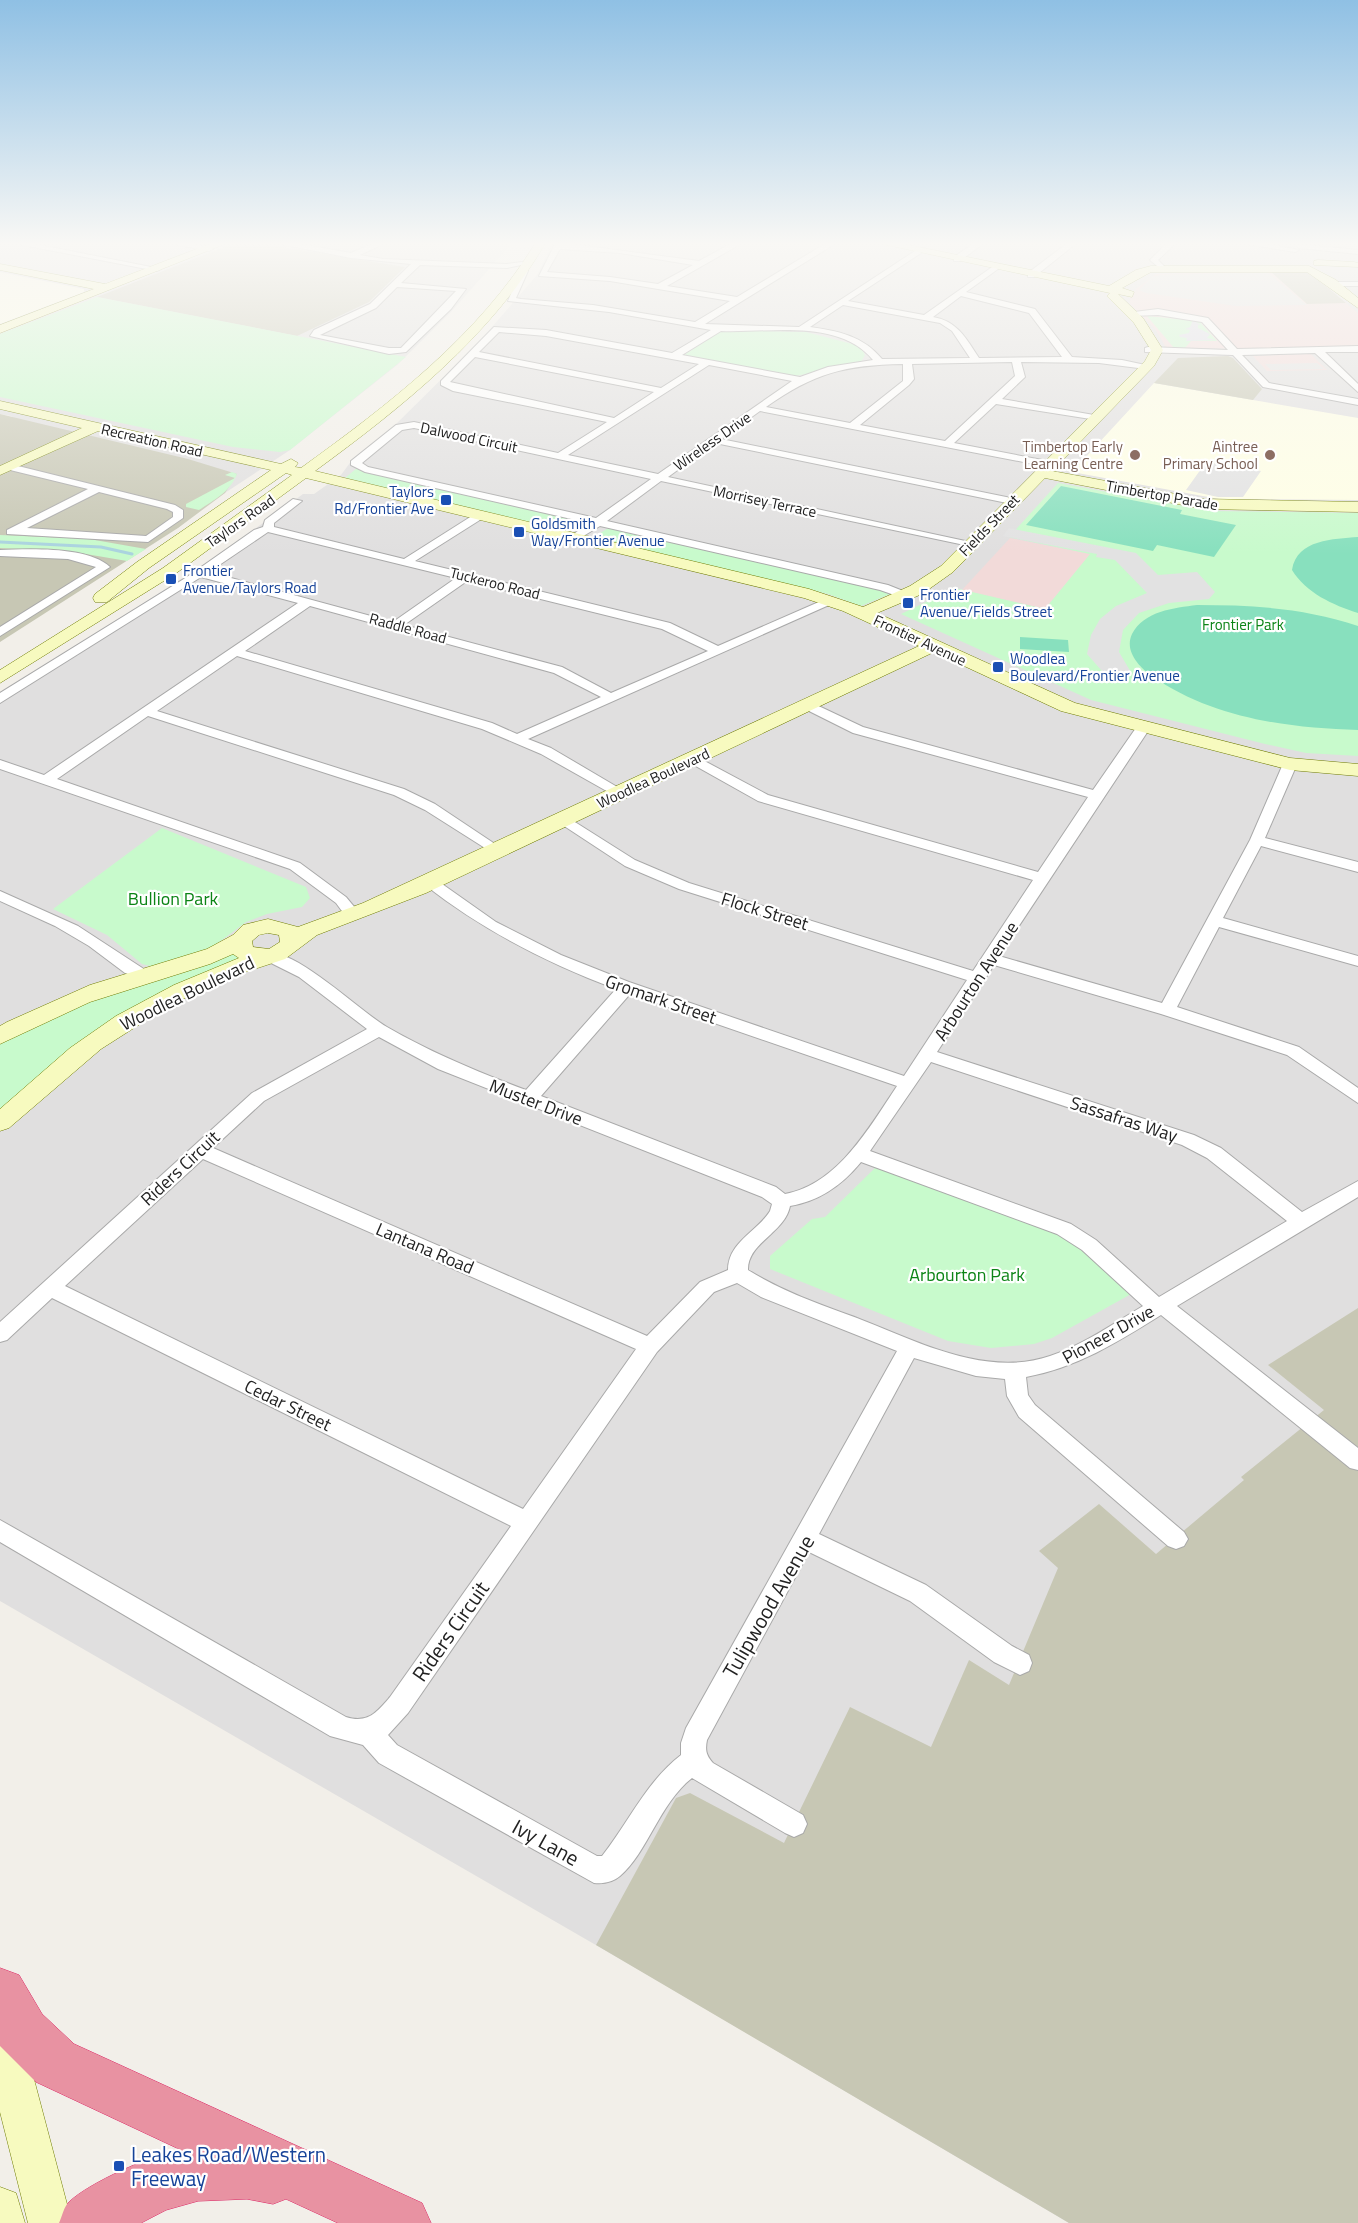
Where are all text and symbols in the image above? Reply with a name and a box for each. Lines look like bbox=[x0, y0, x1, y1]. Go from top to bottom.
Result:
street label: Wireless Drive bbox=[668, 406, 756, 476]
street label: Dalwood Circuit bbox=[418, 415, 520, 459]
street label: Recreation Road bbox=[99, 417, 205, 463]
place label: Timbertop Early Learning Centre bbox=[1023, 435, 1123, 475]
place label: Aintree Primary School bbox=[1163, 435, 1258, 475]
marker: Timbertop Early Learning Centre bbox=[1128, 448, 1142, 462]
marker: Aintree Primary School bbox=[1263, 448, 1277, 462]
street label: Timbertop Parade bbox=[1104, 474, 1220, 516]
street label: Morrisey Terrace bbox=[711, 479, 819, 523]
place label: Taylors Rd/Frontier Ave bbox=[334, 480, 434, 520]
street label: Taylors Road bbox=[200, 488, 280, 554]
street label: Fields Street bbox=[953, 488, 1025, 561]
marker: Taylors Rd/Frontier Ave bbox=[439, 493, 453, 507]
place label: Goldsmith Way/Frontier Avenue bbox=[531, 512, 665, 552]
marker: Goldsmith Way/Frontier Avenue bbox=[512, 525, 526, 539]
place label: Frontier Avenue/Taylors Road bbox=[183, 559, 317, 599]
street label: Tuckeroo Road bbox=[447, 561, 543, 605]
marker: Frontier Avenue/Taylors Road bbox=[164, 572, 178, 586]
place label: Frontier Avenue/Fields Street bbox=[920, 583, 1053, 623]
marker: Frontier Avenue/Fields Street bbox=[901, 596, 915, 610]
street label: Raddle Road bbox=[367, 607, 449, 649]
street label: Frontier Avenue bbox=[870, 608, 970, 672]
park label: Frontier Park bbox=[1202, 613, 1284, 636]
place label: Woodlea Boulevard/Frontier Avenue bbox=[1010, 647, 1180, 687]
marker: Woodlea Boulevard/Frontier Avenue bbox=[991, 660, 1005, 674]
street label: Woodlea Boulevard bbox=[593, 742, 713, 814]
park label: Bullion Park bbox=[128, 885, 219, 912]
street label: Flock Street bbox=[718, 885, 813, 937]
street label: Arbourton Avenue bbox=[927, 916, 1025, 1046]
street label: Woodlea Boulevard bbox=[115, 949, 259, 1037]
street label: Gromark Street bbox=[602, 967, 721, 1031]
street label: Muster Drive bbox=[485, 1072, 587, 1132]
street label: Sassafras Way bbox=[1067, 1089, 1181, 1149]
street label: Riders Circuit bbox=[134, 1124, 226, 1212]
street label: Lantana Road bbox=[372, 1215, 478, 1281]
park label: Arbourton Park bbox=[909, 1261, 1025, 1288]
street label: Pioneer Drive bbox=[1057, 1298, 1159, 1370]
street label: Cedar Street bbox=[240, 1372, 337, 1438]
street label: Tulipwood Avenue bbox=[714, 1529, 822, 1683]
street label: Riders Circuit bbox=[404, 1574, 497, 1688]
street label: Ivy Lane bbox=[507, 1810, 585, 1874]
place label: Leakes Road/Western Freeway bbox=[131, 2138, 326, 2194]
marker: Leakes Road/Western Freeway bbox=[112, 2159, 126, 2173]

